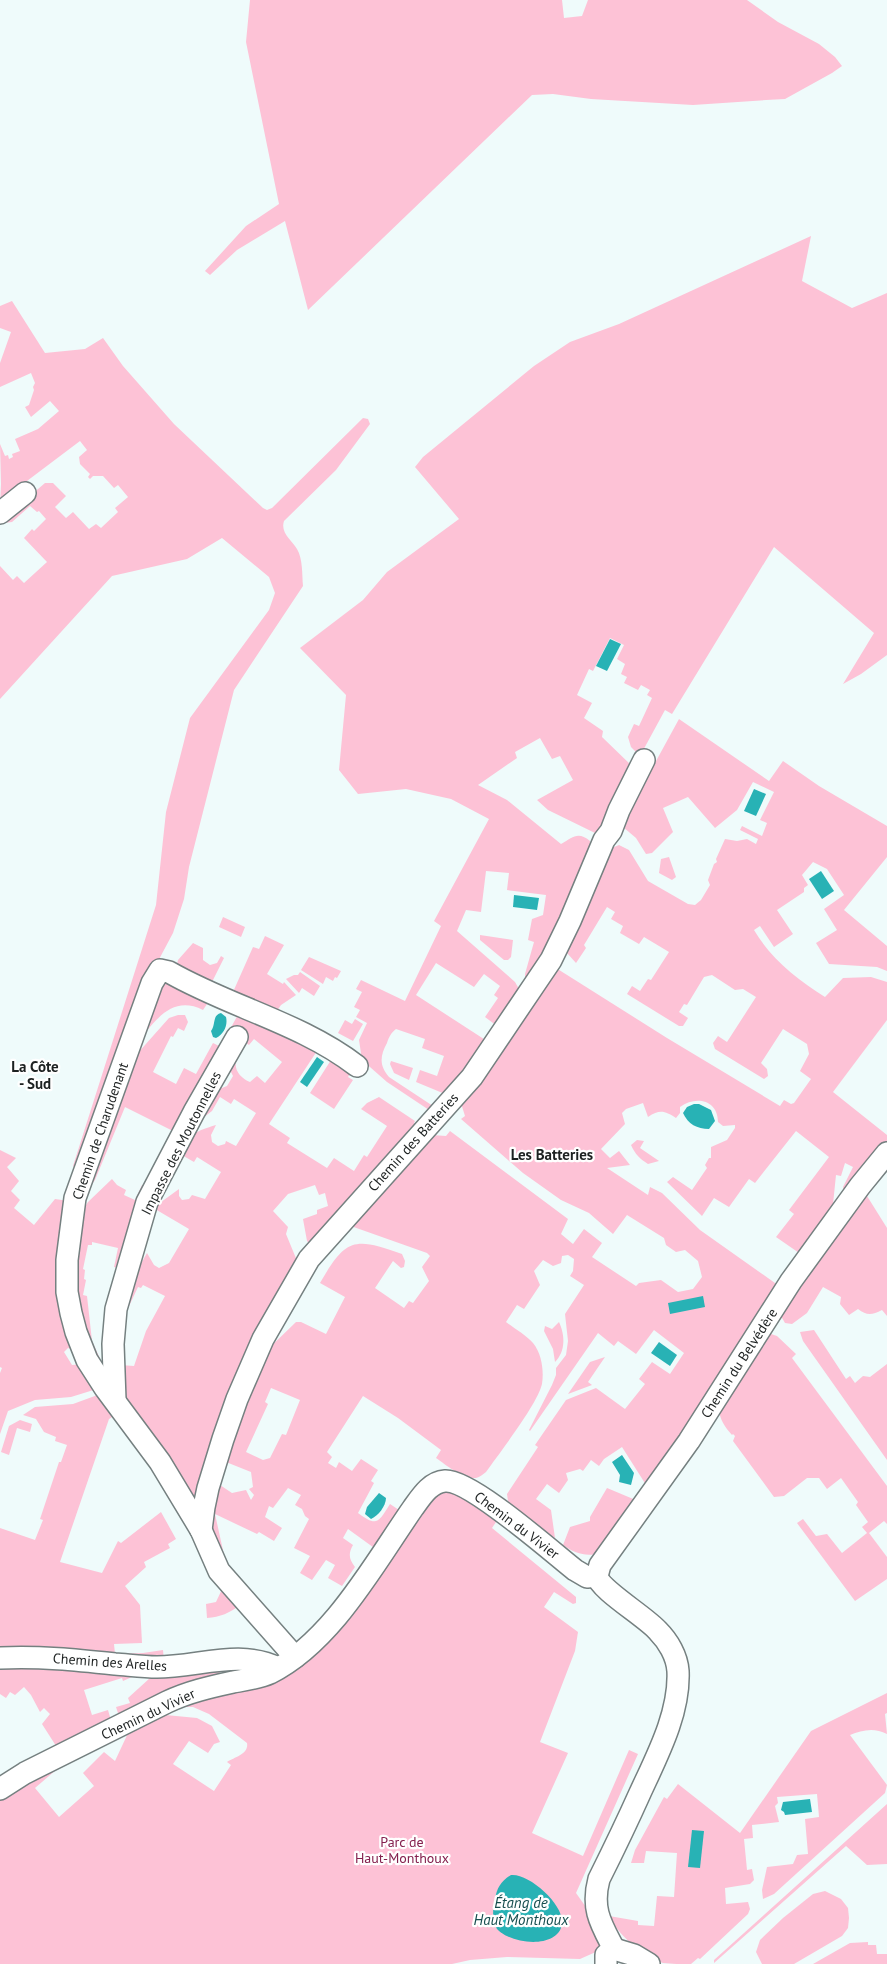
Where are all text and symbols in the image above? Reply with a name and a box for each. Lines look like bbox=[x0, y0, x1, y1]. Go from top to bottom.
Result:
district label: La Côte - Sud bbox=[11, 1057, 59, 1093]
street label: Chemin de Charudenant bbox=[68, 1060, 132, 1202]
street label: Impasse des Moutonnelles bbox=[137, 1068, 225, 1218]
street label: Chemin des Batteries bbox=[364, 1089, 462, 1195]
district label: Les Batteries bbox=[511, 1145, 593, 1164]
street label: Chemin du Belvédère bbox=[697, 1305, 781, 1421]
street label: Chemin du Vivier bbox=[471, 1487, 563, 1563]
street label: Chemin des Arelles bbox=[52, 1649, 168, 1675]
street label: Chemin du Vivier bbox=[98, 1684, 198, 1744]
park label: Parc de Haut-Monthoux bbox=[355, 1833, 449, 1867]
water label: Étang de Haut Monthoux bbox=[474, 1893, 569, 1929]

